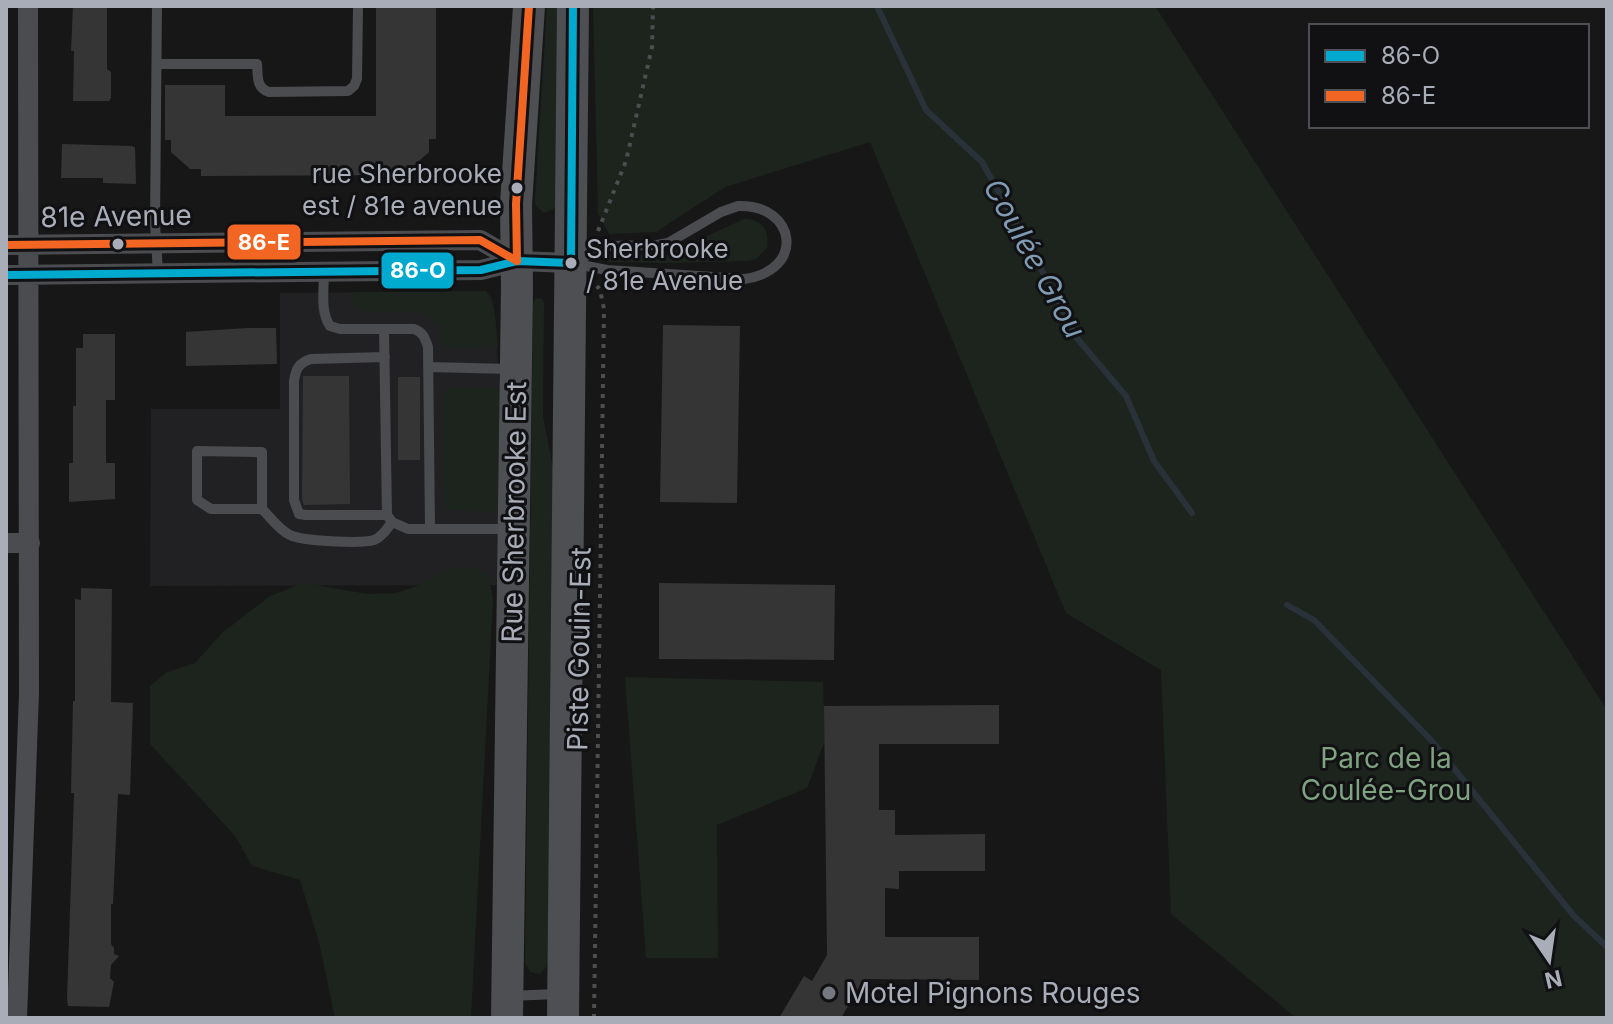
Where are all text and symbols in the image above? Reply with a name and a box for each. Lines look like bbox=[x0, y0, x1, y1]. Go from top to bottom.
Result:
legend bbox=[1309, 24, 1589, 128]
text: 86-O bbox=[1381, 41, 1440, 70]
text: 86-E bbox=[1381, 81, 1436, 110]
place label: rue Sherbrooke est / 81e avenue bbox=[302, 158, 502, 221]
water label: Coulée Grou bbox=[976, 172, 1094, 344]
marker: rue Sherbrooke est / 81e avenue bbox=[509, 180, 525, 196]
street label: 81e Avenue bbox=[40, 198, 192, 234]
line badge: 86-E bbox=[226, 223, 302, 261]
text: 86-E bbox=[238, 229, 290, 255]
place label: Sherbrooke / 81e Avenue bbox=[586, 233, 743, 296]
unlabelled marker bbox=[110, 236, 126, 252]
line badge: 86-O bbox=[380, 251, 455, 290]
marker: Sherbrooke / 81e Avenue bbox=[563, 255, 579, 271]
text: 86-O bbox=[390, 257, 446, 283]
street label: Rue Sherbrooke Est bbox=[495, 381, 533, 643]
street label: Piste Gouin-Est bbox=[560, 547, 598, 751]
park label: Parc de la Coulée-Grou bbox=[1301, 741, 1471, 807]
north arrow bbox=[1509, 920, 1589, 1000]
text: N bbox=[1542, 965, 1565, 994]
place label: Motel Pignons Rouges bbox=[845, 976, 1141, 1010]
marker: Motel Pignons Rouges bbox=[820, 984, 838, 1002]

